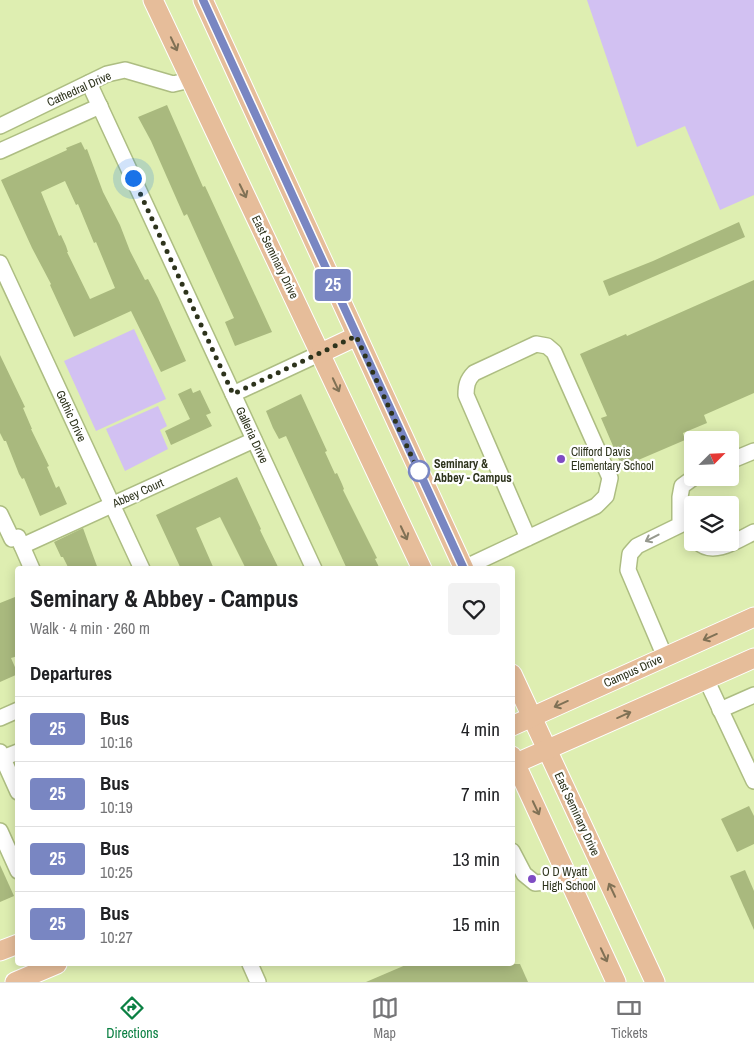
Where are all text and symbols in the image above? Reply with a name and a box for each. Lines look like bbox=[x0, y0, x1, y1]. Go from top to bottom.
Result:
one-way arrow bbox=[169, 36, 179, 51]
street label: Cathedral Drive bbox=[44, 68, 114, 110]
your location bbox=[121, 166, 146, 191]
one-way arrow bbox=[239, 183, 248, 198]
street label: East Seminary Drive bbox=[248, 213, 302, 301]
line badge: 25 bbox=[310, 269, 356, 301]
text: 25 bbox=[325, 272, 341, 297]
one-way arrow bbox=[331, 377, 341, 392]
street label: Gothic Drive bbox=[52, 388, 90, 444]
street label: Galleria Drive bbox=[232, 404, 272, 466]
north arrow bbox=[684, 431, 739, 486]
map controls bbox=[684, 431, 739, 551]
place label: Clifford Davis Elementary School bbox=[571, 444, 654, 474]
marker: Clifford Davis Elementary School bbox=[555, 453, 567, 465]
place label: Seminary & Abbey - Campus bbox=[434, 456, 512, 486]
marker: Seminary & Abbey - Campus bbox=[408, 460, 430, 482]
street label: Abbey Court bbox=[109, 474, 166, 512]
button: layers bbox=[684, 496, 739, 551]
one-way arrow bbox=[399, 525, 409, 540]
one-way arrow bbox=[645, 534, 660, 543]
text: Seminary & Abbey - Campus bbox=[30, 582, 298, 614]
button: heart bbox=[448, 583, 500, 635]
text: Walk · 4 min · 260 m bbox=[30, 617, 150, 639]
one-way arrow bbox=[703, 632, 718, 642]
street label: Campus Drive bbox=[601, 651, 665, 691]
text: Departures bbox=[30, 660, 112, 686]
one-way arrow bbox=[554, 699, 569, 709]
text: Bus bbox=[100, 705, 129, 731]
one-way arrow bbox=[616, 710, 631, 720]
text: 25 bbox=[49, 716, 66, 741]
text: 4 min bbox=[461, 716, 500, 742]
text: 10:16 bbox=[100, 731, 133, 753]
street label: East Seminary Drive bbox=[551, 769, 603, 859]
text: Bus bbox=[100, 770, 129, 796]
text: 25 bbox=[49, 781, 66, 806]
text: 7 min bbox=[461, 781, 500, 807]
text: 10:19 bbox=[100, 796, 133, 818]
one-way arrow bbox=[532, 800, 541, 815]
text: Bus bbox=[100, 835, 129, 861]
text: 25 bbox=[49, 846, 66, 871]
text: 13 min bbox=[452, 846, 500, 872]
text: 10:25 bbox=[100, 861, 133, 883]
place label: O D Wyatt High School bbox=[542, 864, 596, 894]
marker: O D Wyatt High School bbox=[526, 873, 538, 885]
one-way arrow bbox=[607, 883, 617, 898]
text: Bus bbox=[100, 900, 129, 926]
text: 25 bbox=[49, 911, 66, 936]
text: 15 min bbox=[452, 911, 500, 937]
text: 10:27 bbox=[100, 926, 133, 948]
one-way arrow bbox=[599, 947, 609, 962]
tab: Directions bbox=[106, 994, 158, 1042]
tab: Map bbox=[371, 994, 399, 1042]
tab: Tickets bbox=[611, 994, 648, 1042]

